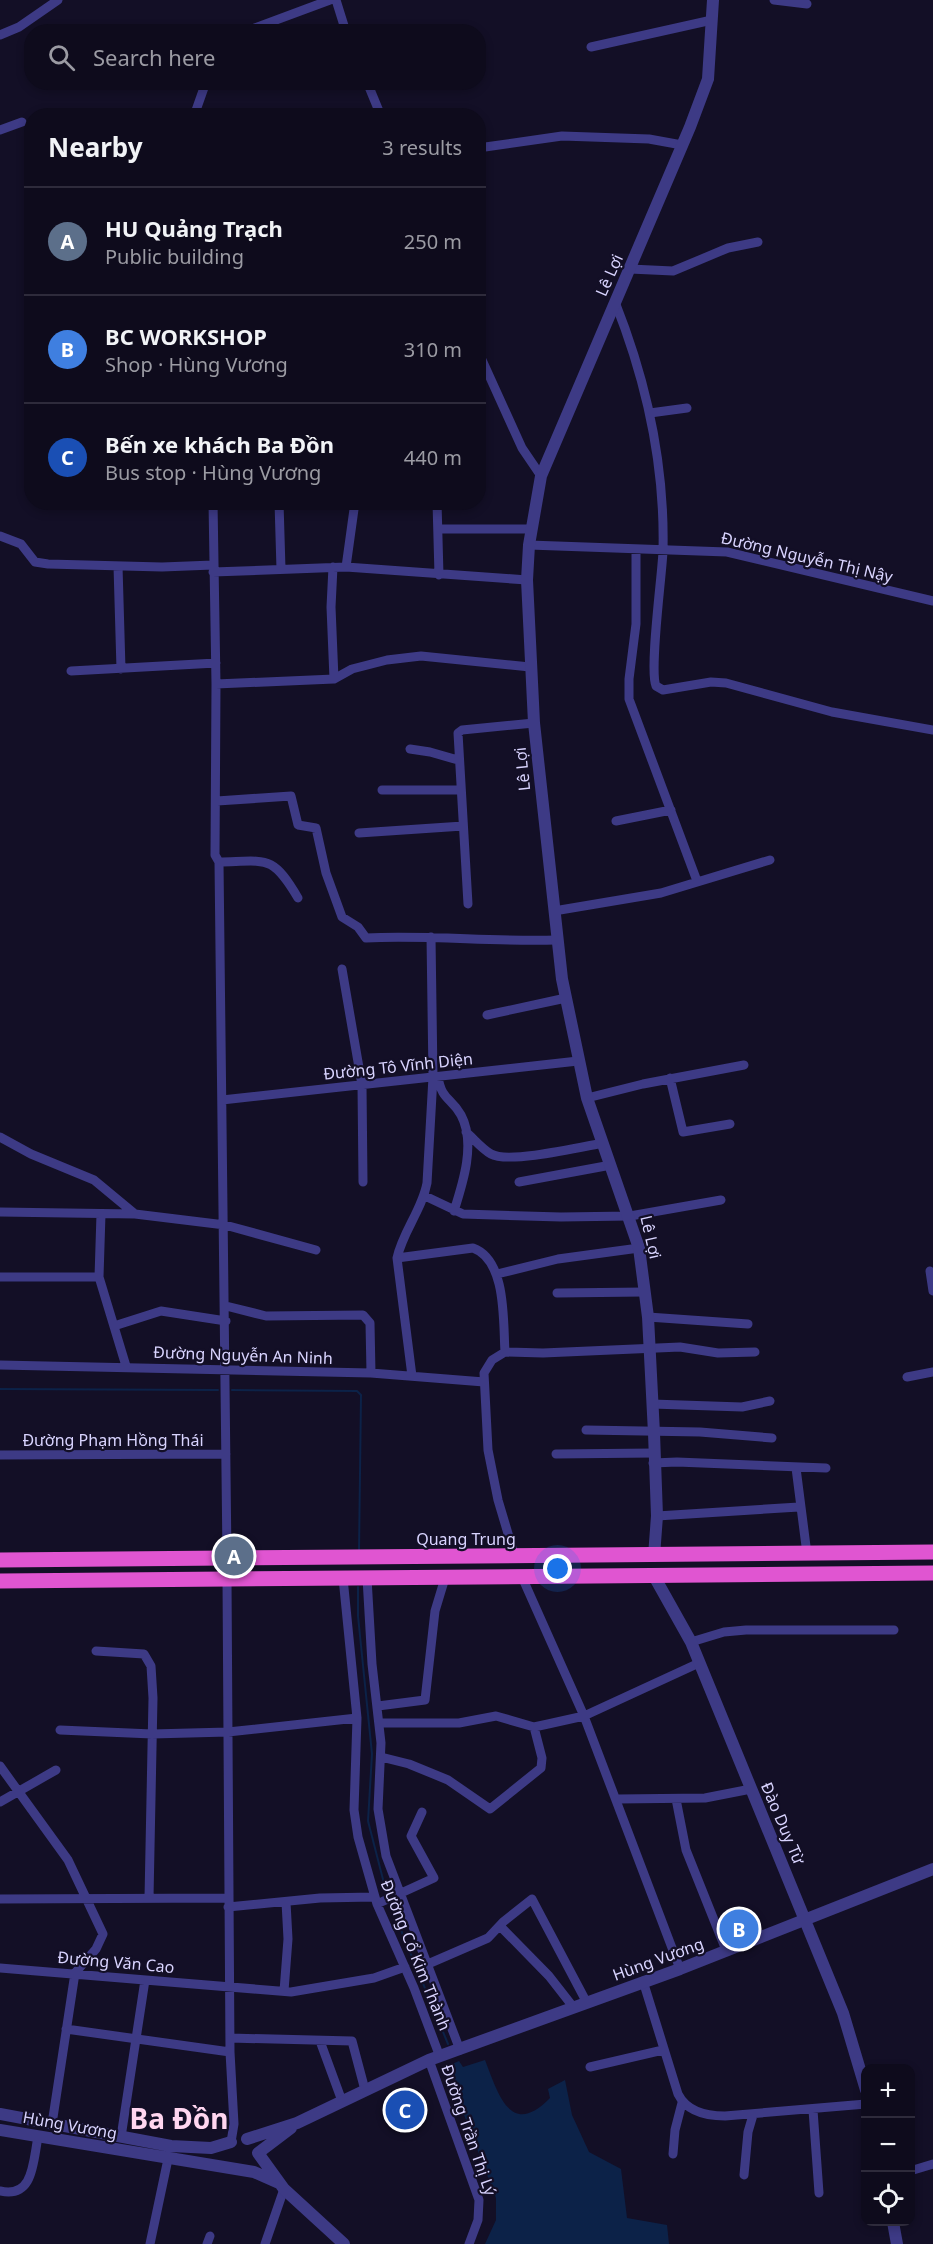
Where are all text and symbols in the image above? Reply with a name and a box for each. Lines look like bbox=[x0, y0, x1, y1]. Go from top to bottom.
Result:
search box bbox=[24, 24, 486, 90]
icon: search bbox=[45, 41, 78, 74]
text: Search here bbox=[93, 42, 215, 72]
text: Nearby bbox=[48, 129, 143, 165]
text: 3 results bbox=[382, 134, 462, 161]
text: HU Quảng Trạch bbox=[105, 213, 283, 243]
text: A bbox=[61, 228, 74, 255]
text: 250 m bbox=[404, 228, 462, 255]
text: Public building bbox=[105, 243, 244, 270]
street label: Lê Lợi bbox=[590, 250, 628, 300]
text: BC WORKSHOP bbox=[105, 321, 267, 351]
text: B bbox=[61, 336, 74, 363]
text: 310 m bbox=[404, 336, 462, 363]
text: Shop · Hùng Vương bbox=[105, 351, 288, 378]
text: Bến xe khách Ba Đồn bbox=[105, 429, 334, 459]
text: C bbox=[61, 444, 74, 471]
text: 440 m bbox=[404, 444, 462, 471]
text: Bus stop · Hùng Vương bbox=[105, 459, 321, 486]
street label: Đường Nguyễn Thị Nậy bbox=[719, 527, 896, 588]
street label: Lê Lợi bbox=[509, 746, 535, 792]
street label: Đường Tô Vĩnh Diện bbox=[322, 1047, 474, 1085]
street label: Lê Lợi bbox=[635, 1213, 667, 1261]
street label: Đường Nguyễn An Ninh bbox=[153, 1341, 333, 1369]
street label: Đường Phạm Hồng Thái bbox=[22, 1429, 204, 1451]
street label: Quang Trung bbox=[416, 1528, 516, 1550]
pin: A bbox=[214, 1534, 254, 1578]
your location bbox=[543, 1554, 572, 1583]
street label: Đào Duy Từ bbox=[756, 1779, 811, 1869]
street label: Đường Cổ Kim Thành bbox=[376, 1876, 456, 2034]
pin: B bbox=[720, 1906, 758, 1952]
street label: Hùng Vương bbox=[609, 1932, 707, 1986]
street label: Đường Văn Cao bbox=[57, 1946, 175, 1978]
street label: Đường Trần Thị Lý bbox=[436, 2062, 502, 2199]
map controls bbox=[861, 2064, 915, 2226]
button: + bbox=[861, 2064, 915, 2118]
pin: C bbox=[386, 2088, 424, 2132]
district label: Ba Đồn bbox=[130, 2099, 228, 2137]
street label: Hùng Vương bbox=[21, 2106, 119, 2144]
button: − bbox=[861, 2118, 915, 2172]
button: locate bbox=[861, 2172, 915, 2226]

